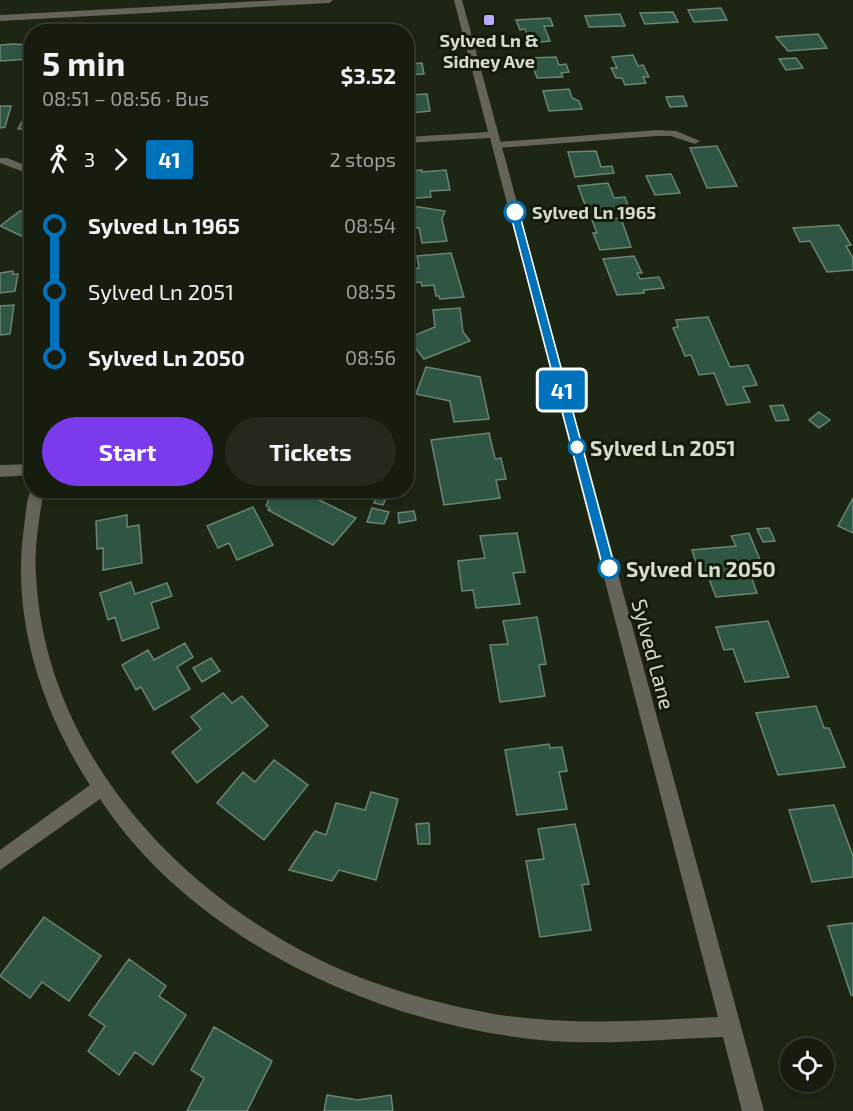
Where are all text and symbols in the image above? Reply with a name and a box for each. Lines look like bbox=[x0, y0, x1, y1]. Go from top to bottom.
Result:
marker: Sylved Ln & Sidney Ave bbox=[482, 13, 496, 27]
place label: Sylved Ln & Sidney Ave bbox=[439, 29, 539, 72]
text: 5 min bbox=[42, 43, 125, 83]
text: $3.52 bbox=[340, 62, 396, 88]
text: 08:51 – 08:56 · Bus bbox=[42, 86, 209, 110]
icon: walk bbox=[42, 143, 75, 176]
icon: forward bbox=[104, 143, 137, 176]
text: 3 bbox=[84, 147, 95, 171]
text: 41 bbox=[158, 147, 181, 172]
text: 2 stops bbox=[329, 147, 396, 171]
marker: Sylved Ln 1965 bbox=[504, 201, 526, 223]
place label: Sylved Ln 1965 bbox=[532, 201, 656, 223]
text: Sylved Ln 1965 bbox=[88, 212, 240, 238]
text: 08:54 bbox=[344, 213, 396, 237]
text: Sylved Ln 2051 bbox=[88, 278, 234, 304]
text: 08:55 bbox=[346, 279, 396, 303]
text: Sylved Ln 2050 bbox=[88, 344, 245, 370]
text: 08:56 bbox=[345, 345, 396, 369]
line badge: 41 bbox=[535, 370, 589, 410]
text: 41 bbox=[551, 378, 573, 403]
button: Start bbox=[42, 417, 213, 486]
button: Tickets bbox=[225, 417, 396, 486]
place label: Sylved Ln 2051 bbox=[590, 435, 736, 461]
marker: Sylved Ln 2051 bbox=[568, 438, 586, 456]
place label: Sylved Ln 2050 bbox=[626, 556, 776, 582]
marker: Sylved Ln 2050 bbox=[598, 557, 620, 579]
street label: Sylved Lane bbox=[627, 596, 681, 712]
map controls bbox=[780, 1038, 834, 1092]
button: locate bbox=[780, 1038, 834, 1092]

